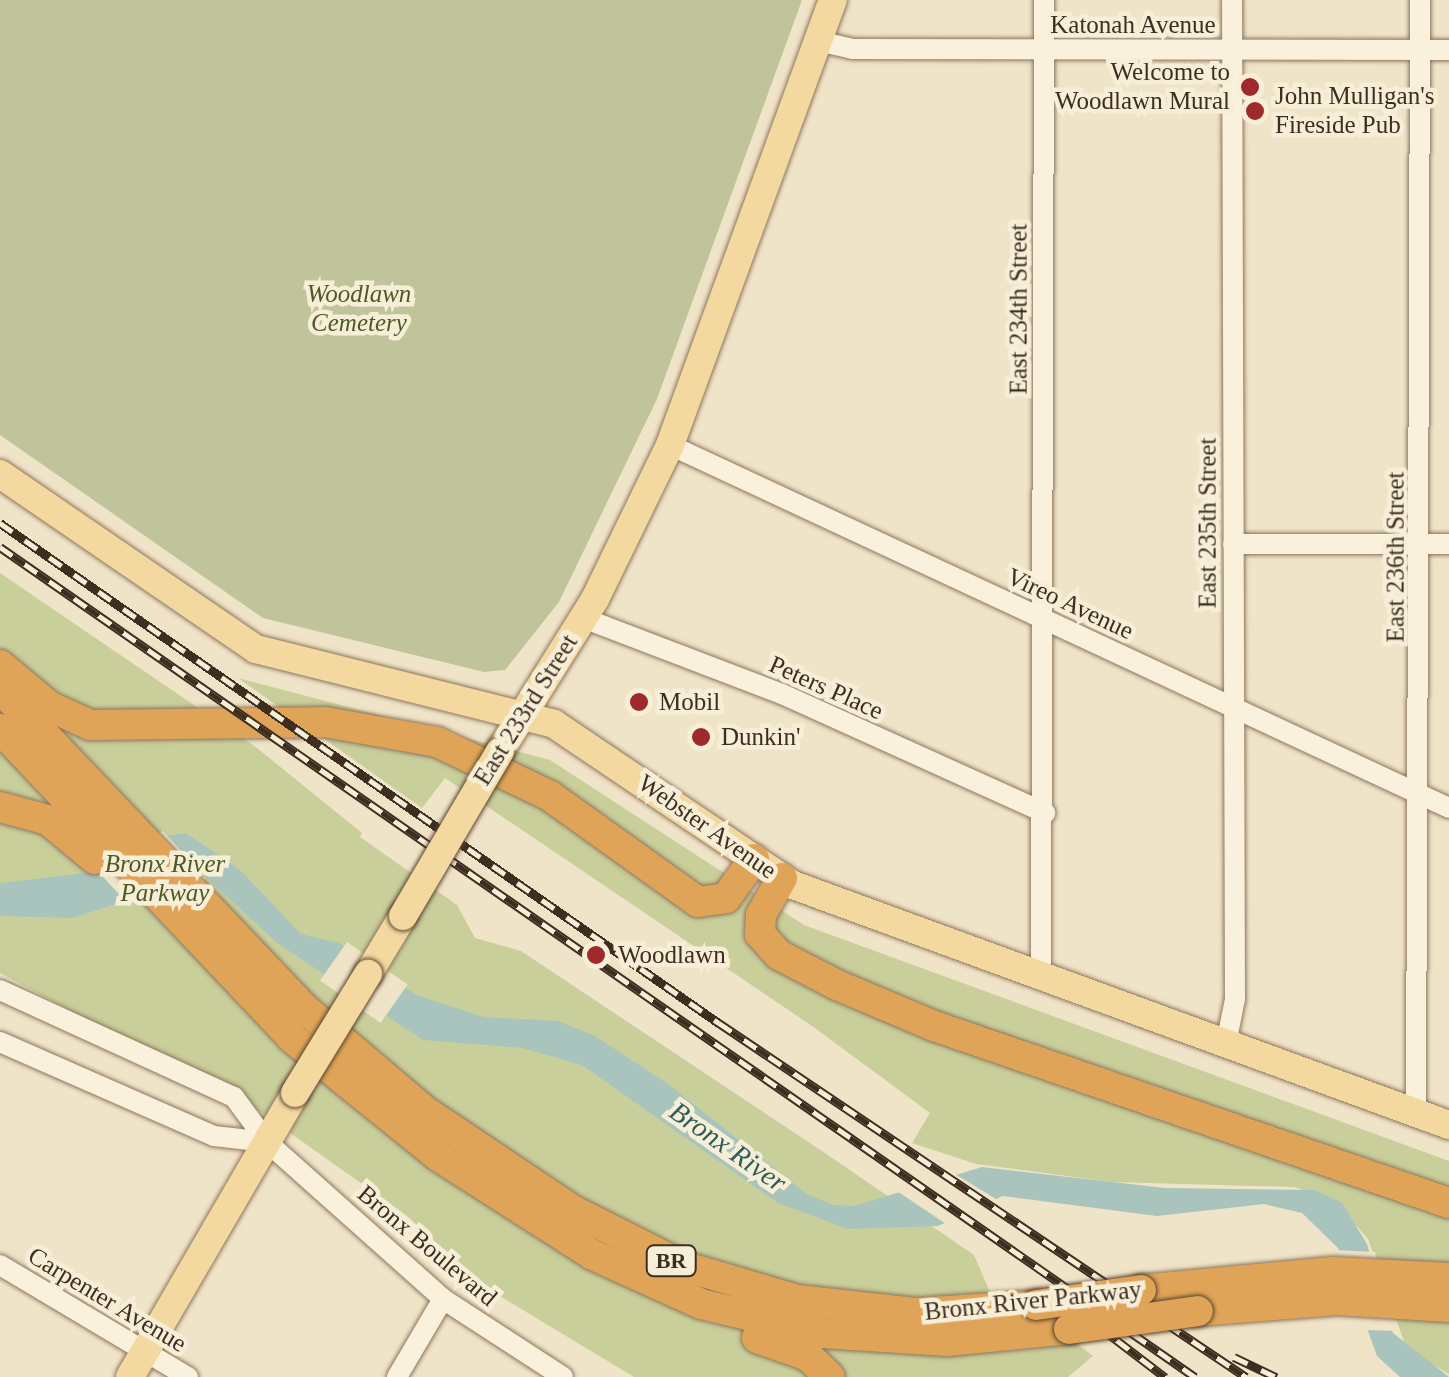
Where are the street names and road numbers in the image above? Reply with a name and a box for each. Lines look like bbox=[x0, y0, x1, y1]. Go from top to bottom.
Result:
street label: Katonah Avenue bbox=[1050, 10, 1216, 40]
street label: East 234th Street bbox=[1004, 224, 1034, 394]
street label: East 235th Street bbox=[1193, 438, 1223, 608]
street label: East 236th Street bbox=[1381, 472, 1411, 642]
street label: Vireo Avenue bbox=[1001, 561, 1139, 647]
street label: East 233rd Street bbox=[468, 629, 584, 791]
street label: Peters Place bbox=[764, 650, 888, 726]
street label: Webster Avenue bbox=[631, 768, 783, 886]
street label: Bronx Boulevard bbox=[351, 1179, 503, 1313]
street label: Carpenter Avenue bbox=[22, 1241, 192, 1359]
road number: BR bbox=[644, 1244, 698, 1278]
street label: Bronx River Parkway bbox=[923, 1275, 1143, 1327]

